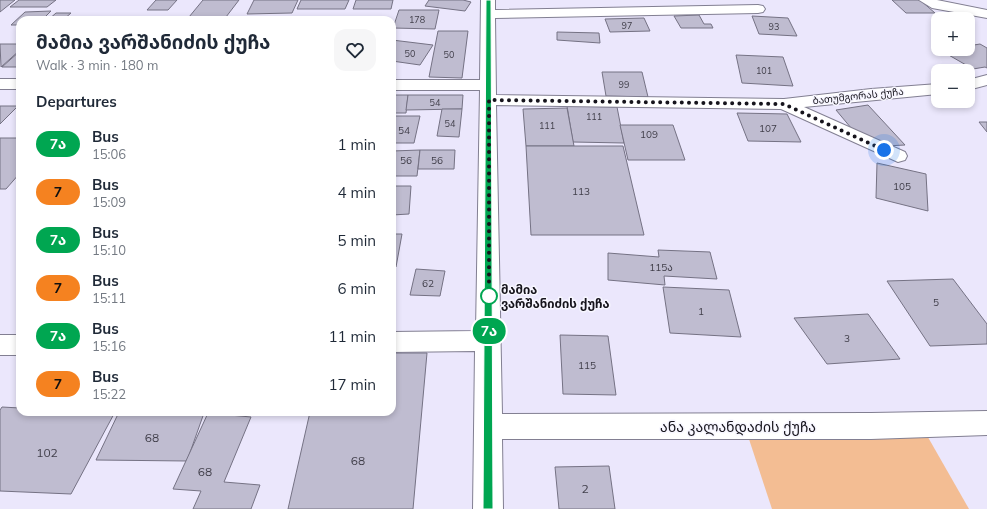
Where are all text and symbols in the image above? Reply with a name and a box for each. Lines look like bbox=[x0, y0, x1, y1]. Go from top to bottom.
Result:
map controls bbox=[931, 12, 975, 108]
button: + bbox=[931, 12, 975, 56]
house number: 178 bbox=[409, 14, 425, 25]
house number: 97 bbox=[622, 20, 632, 31]
house number: 93 bbox=[769, 21, 779, 32]
button: heart bbox=[334, 29, 376, 71]
text: მამია ვარშანიძის ქუჩა bbox=[36, 30, 270, 54]
house number: 50 bbox=[405, 48, 415, 59]
house number: 50 bbox=[444, 49, 454, 60]
text: Walk · 3 min · 180 m bbox=[36, 57, 158, 73]
button: − bbox=[931, 64, 975, 108]
house number: 101 bbox=[756, 65, 772, 76]
house number: 99 bbox=[619, 79, 629, 90]
street label: ბათუმგორას ქუჩა bbox=[812, 85, 904, 107]
text: Departures bbox=[36, 92, 117, 111]
house number: 54 bbox=[430, 97, 441, 108]
house number: 111 bbox=[586, 111, 602, 122]
house number: 54 bbox=[445, 118, 456, 129]
house number: 111 bbox=[539, 120, 555, 131]
house number: 107 bbox=[759, 122, 777, 135]
house number: 54 bbox=[398, 124, 410, 137]
text: Bus bbox=[92, 127, 119, 146]
house number: 109 bbox=[640, 128, 658, 141]
text: 7ა bbox=[50, 135, 66, 153]
text: 1 min bbox=[338, 135, 376, 154]
your location bbox=[874, 140, 894, 160]
text: 15:06 bbox=[92, 146, 126, 162]
house number: 56 bbox=[400, 154, 412, 167]
house number: 56 bbox=[431, 154, 443, 167]
text: Bus bbox=[92, 175, 119, 194]
house number: 105 bbox=[893, 180, 911, 193]
text: 7 bbox=[54, 183, 62, 201]
text: 4 min bbox=[338, 183, 376, 202]
house number: 113 bbox=[572, 185, 590, 198]
text: 15:09 bbox=[92, 194, 126, 210]
text: Bus bbox=[92, 223, 119, 242]
text: 7ა bbox=[50, 231, 66, 249]
text: 5 min bbox=[338, 231, 376, 250]
text: 15:10 bbox=[92, 242, 126, 258]
house number: 115ა bbox=[649, 261, 673, 274]
text: Bus bbox=[92, 271, 119, 290]
house number: 62 bbox=[422, 277, 434, 290]
text: 7 bbox=[54, 279, 62, 297]
text: 6 min bbox=[338, 279, 376, 298]
place label: მამია ვარშანიძის ქუჩა bbox=[501, 282, 610, 311]
marker: მამია ვარშანიძის ქუჩა bbox=[480, 287, 498, 305]
text: 15:11 bbox=[92, 290, 126, 306]
house number: 5 bbox=[933, 296, 939, 309]
house number: 1 bbox=[698, 305, 704, 318]
line badge: 7ა bbox=[471, 318, 507, 344]
text: Bus bbox=[92, 319, 119, 338]
text: 7ა bbox=[481, 322, 497, 340]
text: 7ა bbox=[50, 327, 66, 345]
text: 11 min bbox=[329, 327, 376, 346]
house number: 3 bbox=[844, 332, 850, 345]
text: 15:16 bbox=[92, 338, 126, 354]
house number: 115 bbox=[578, 359, 596, 372]
text: Bus bbox=[92, 367, 119, 386]
text: 7 bbox=[54, 375, 62, 393]
text: 17 min bbox=[329, 375, 376, 394]
text: 15:22 bbox=[92, 386, 126, 402]
street label: ანა კალანდაძის ქუჩა bbox=[660, 418, 816, 436]
house number: 68 bbox=[145, 430, 159, 445]
house number: 102 bbox=[36, 445, 58, 460]
house number: 68 bbox=[351, 453, 365, 468]
house number: 68 bbox=[198, 464, 212, 479]
house number: 2 bbox=[581, 481, 589, 496]

